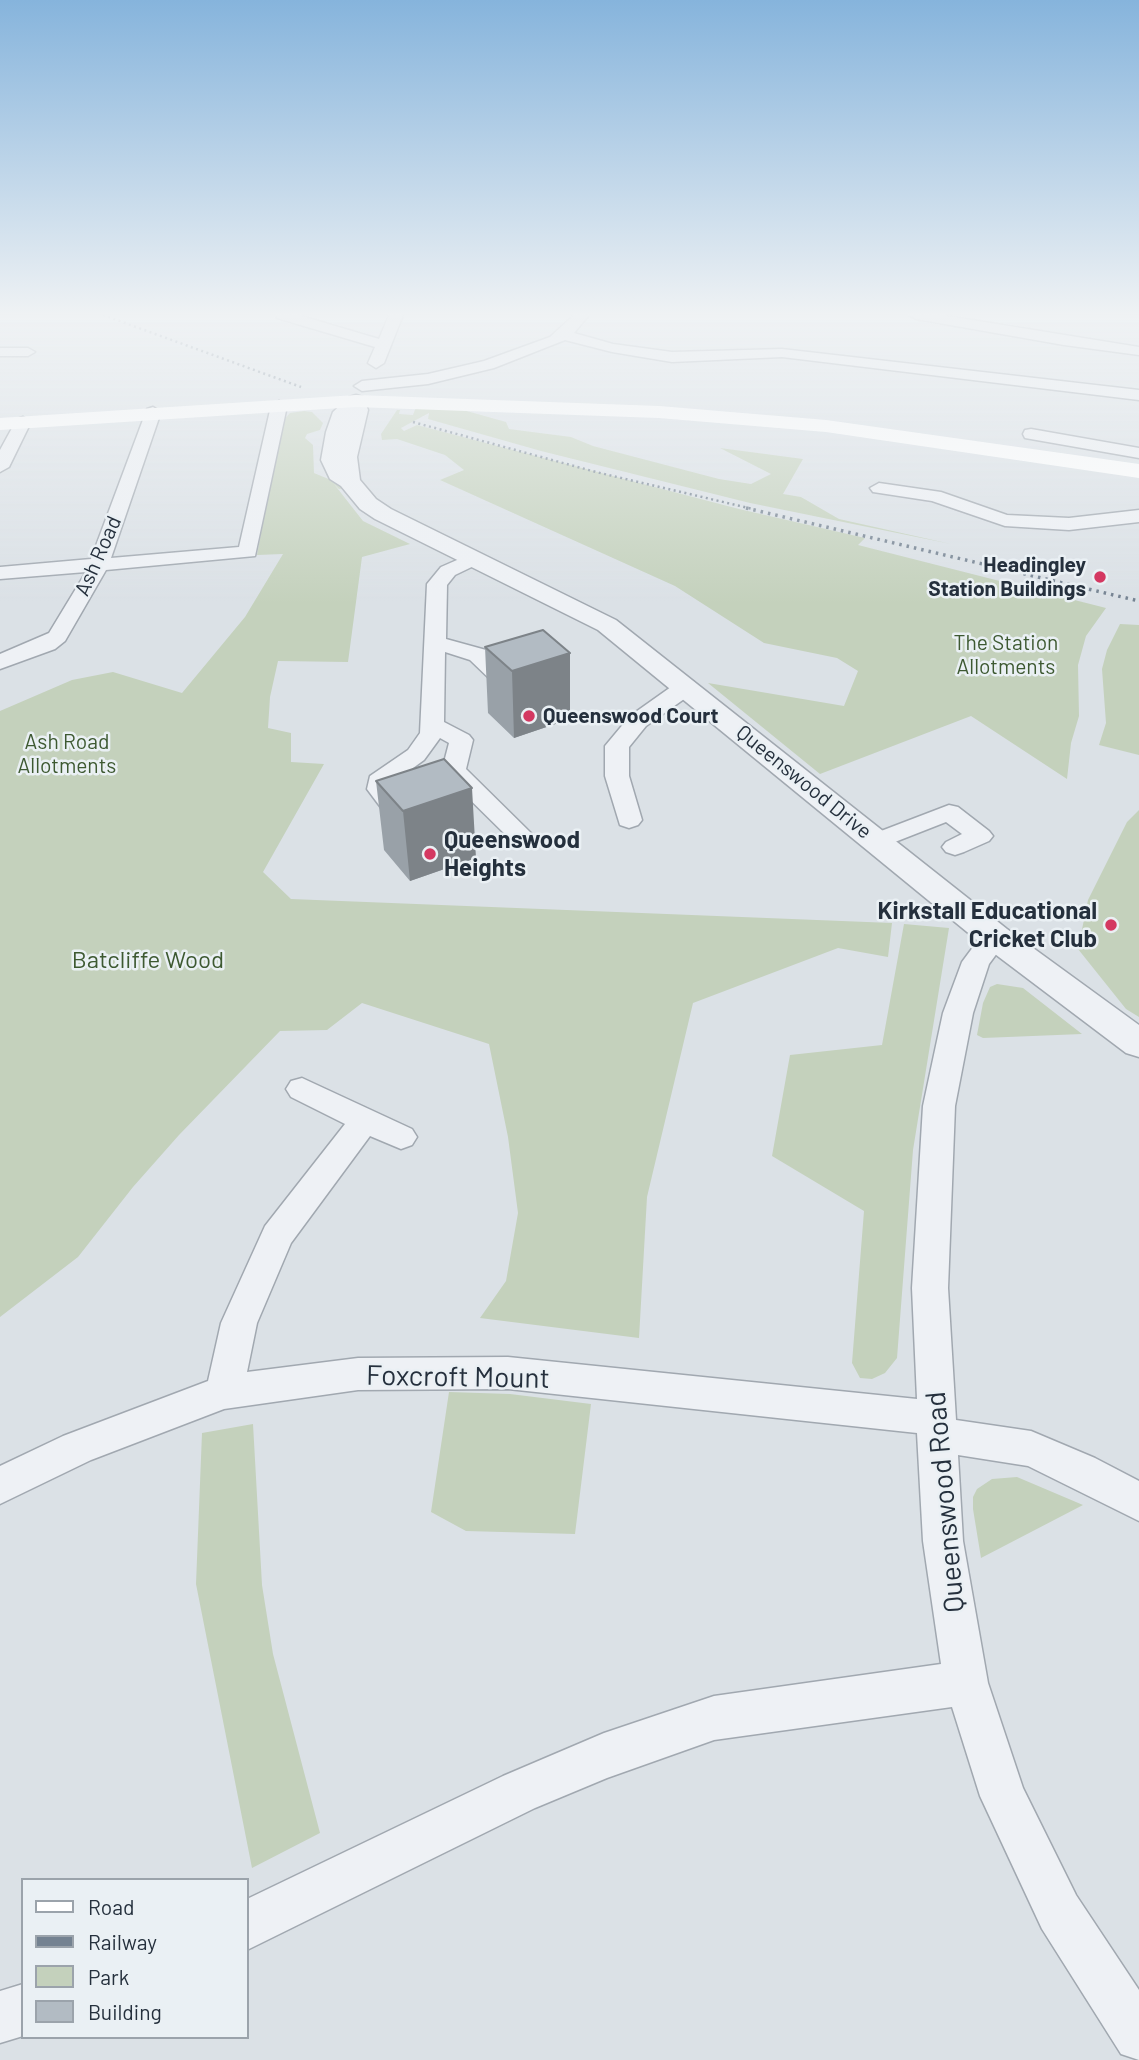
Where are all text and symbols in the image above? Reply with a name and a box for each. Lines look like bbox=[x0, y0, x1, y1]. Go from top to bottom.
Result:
street label: Ash Road bbox=[69, 512, 127, 600]
place label: Headingley Station Buildings bbox=[928, 552, 1086, 602]
marker: Headingley Station Buildings bbox=[1092, 569, 1108, 585]
park label: The Station Allotments bbox=[954, 630, 1058, 680]
place label: Queenswood Court bbox=[543, 703, 718, 729]
marker: Queenswood Court bbox=[521, 708, 537, 724]
street label: Queenswood Drive bbox=[731, 720, 877, 844]
park label: Ash Road Allotments bbox=[18, 729, 116, 779]
place label: Queenswood Heights bbox=[444, 826, 580, 882]
marker: Queenswood Heights bbox=[422, 846, 438, 862]
place label: Kirkstall Educational Cricket Club bbox=[878, 897, 1097, 953]
marker: Kirkstall Educational Cricket Club bbox=[1103, 917, 1119, 933]
park label: Batcliffe Wood bbox=[72, 946, 224, 974]
street label: Foxcroft Mount bbox=[366, 1359, 550, 1395]
street label: Queenswood Road bbox=[919, 1390, 971, 1614]
legend bbox=[21, 1878, 248, 2039]
text: Road bbox=[88, 1894, 134, 1919]
text: Railway bbox=[88, 1929, 157, 1954]
text: Park bbox=[88, 1964, 129, 1989]
text: Building bbox=[88, 1999, 162, 2024]

